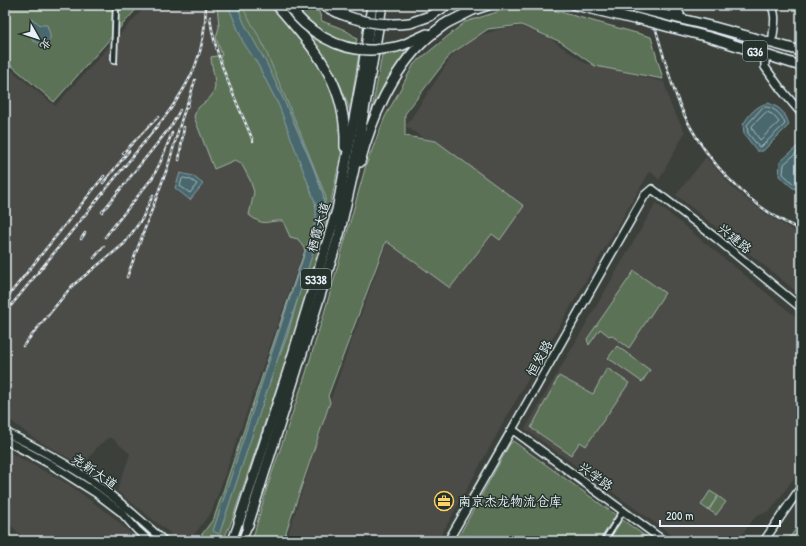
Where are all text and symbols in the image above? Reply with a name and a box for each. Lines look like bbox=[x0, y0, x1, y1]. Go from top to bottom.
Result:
north arrow bbox=[18, 18, 58, 58]
text: 北 bbox=[37, 36, 55, 53]
road number: G36 bbox=[743, 41, 767, 61]
street label: 栖霞大道 bbox=[302, 200, 334, 254]
street label: 兴建路 bbox=[714, 219, 756, 257]
road number: S338 bbox=[301, 269, 331, 289]
street label: 恒发路 bbox=[522, 337, 556, 379]
street label: 尧新大道 bbox=[69, 449, 121, 493]
street label: 兴学路 bbox=[575, 457, 617, 495]
office icon: 南京杰龙物流仓库 bbox=[433, 490, 455, 512]
place label: 南京杰龙物流仓库 bbox=[458, 492, 562, 510]
scale bar bbox=[660, 502, 780, 528]
text: 200 m bbox=[666, 507, 693, 524]

